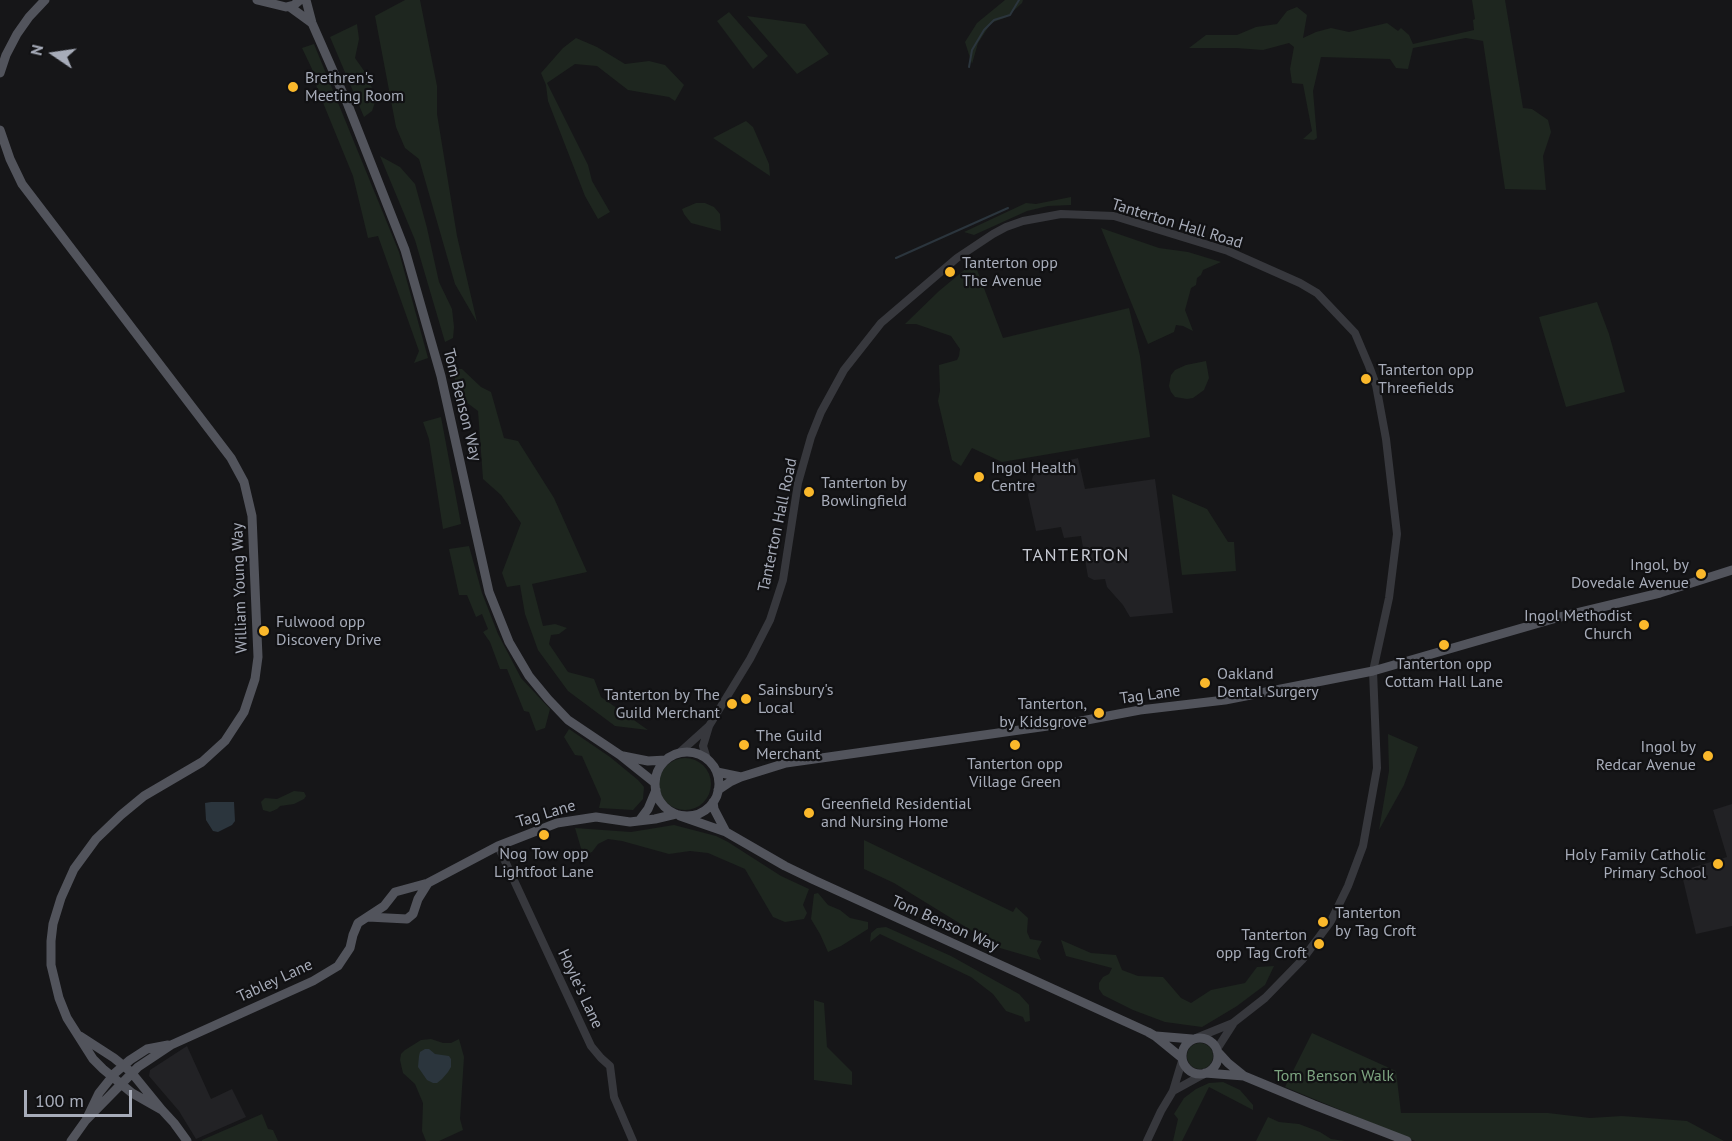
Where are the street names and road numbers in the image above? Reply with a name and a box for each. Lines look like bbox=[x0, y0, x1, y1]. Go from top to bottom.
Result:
street label: Tanterton Hall Road bbox=[1109, 195, 1245, 253]
street label: Tom Benson Way bbox=[439, 347, 485, 463]
street label: Tanterton Hall Road bbox=[754, 456, 802, 594]
street label: William Young Way bbox=[228, 522, 252, 654]
street label: Tag Lane bbox=[1119, 681, 1181, 709]
street label: Tag Lane bbox=[514, 796, 578, 832]
street label: Tom Benson Way bbox=[888, 892, 1002, 956]
street label: Hoyle's Lane bbox=[553, 946, 607, 1032]
street label: Tabley Lane bbox=[234, 955, 316, 1007]

